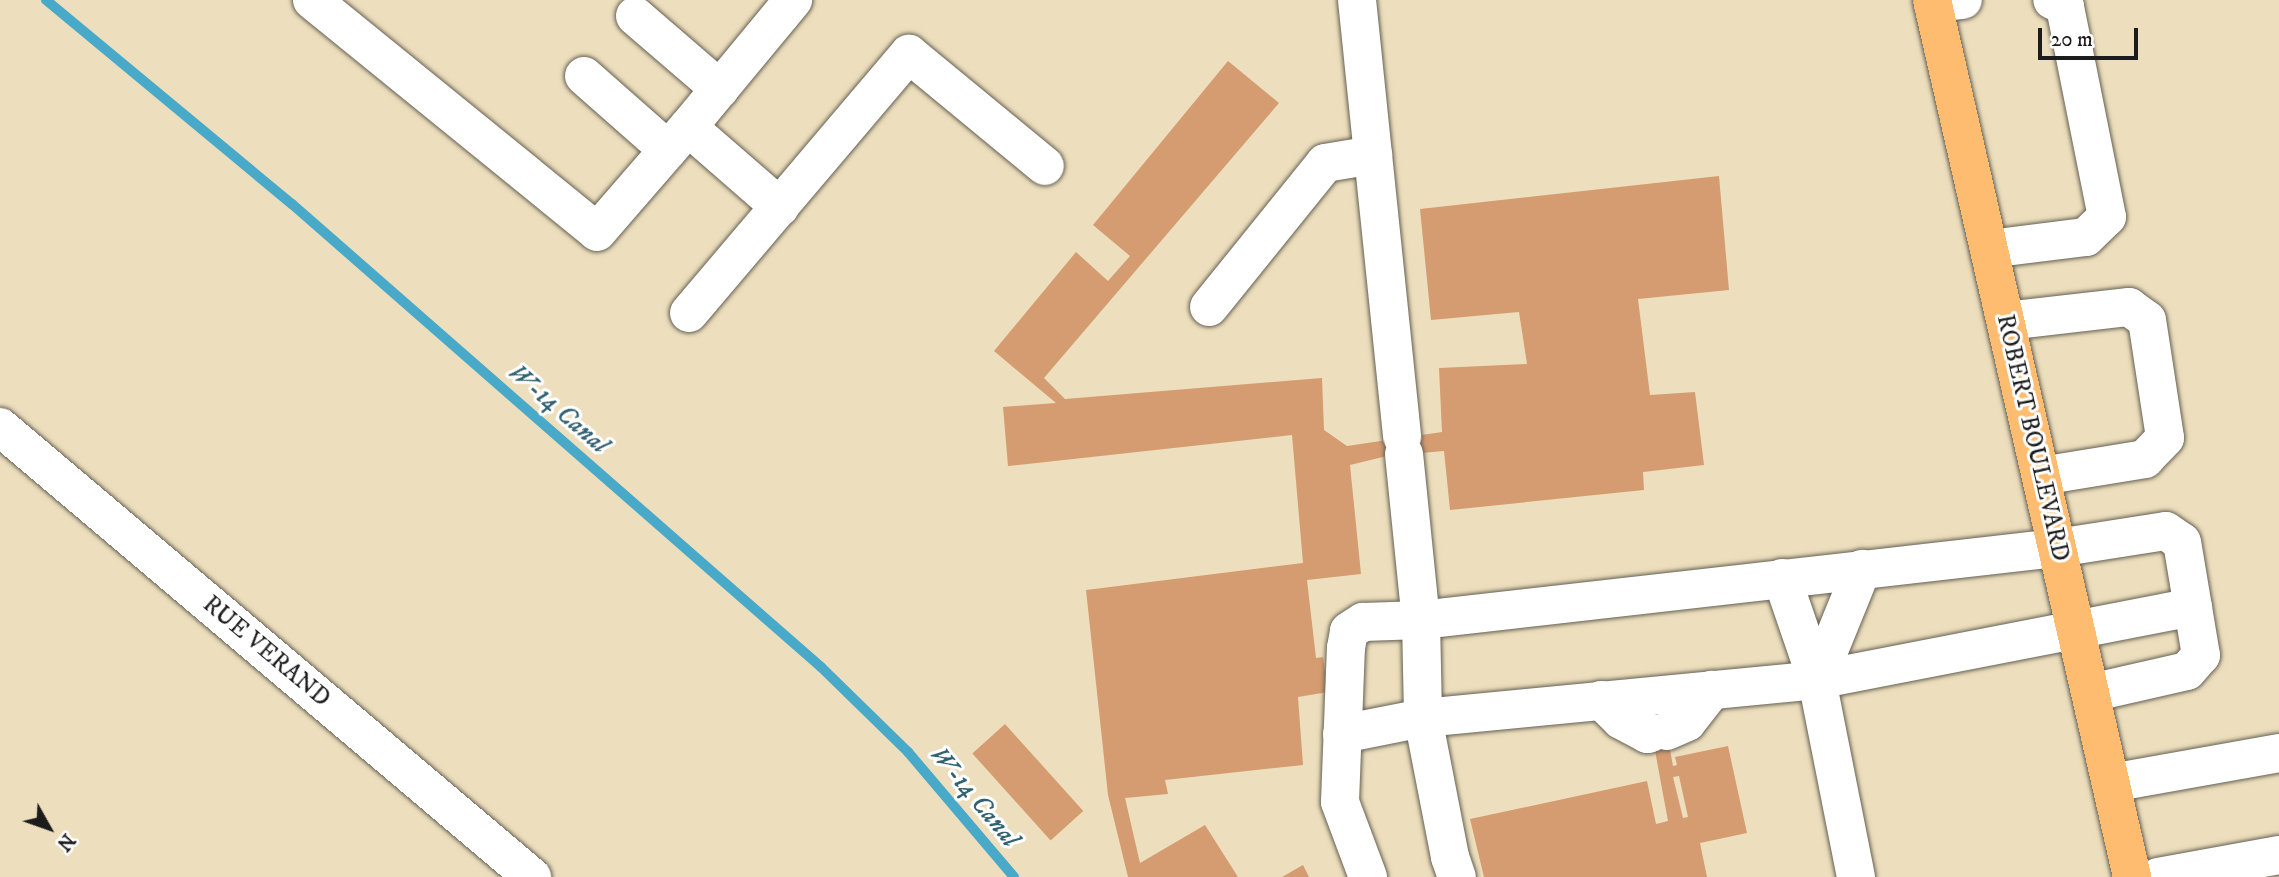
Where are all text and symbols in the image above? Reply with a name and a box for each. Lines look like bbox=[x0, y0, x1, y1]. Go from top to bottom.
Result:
scale bar bbox=[2041, 14, 2141, 58]
text: 20 m bbox=[2051, 27, 2093, 53]
street label: ROBERT BOULEVARD bbox=[1990, 312, 2074, 564]
water label: W-14 Canal bbox=[502, 357, 614, 461]
street label: RUE VERAND bbox=[196, 590, 336, 714]
water label: W-14 Canal bbox=[923, 740, 1025, 854]
north arrow bbox=[14, 793, 84, 863]
text: N bbox=[52, 828, 79, 855]

